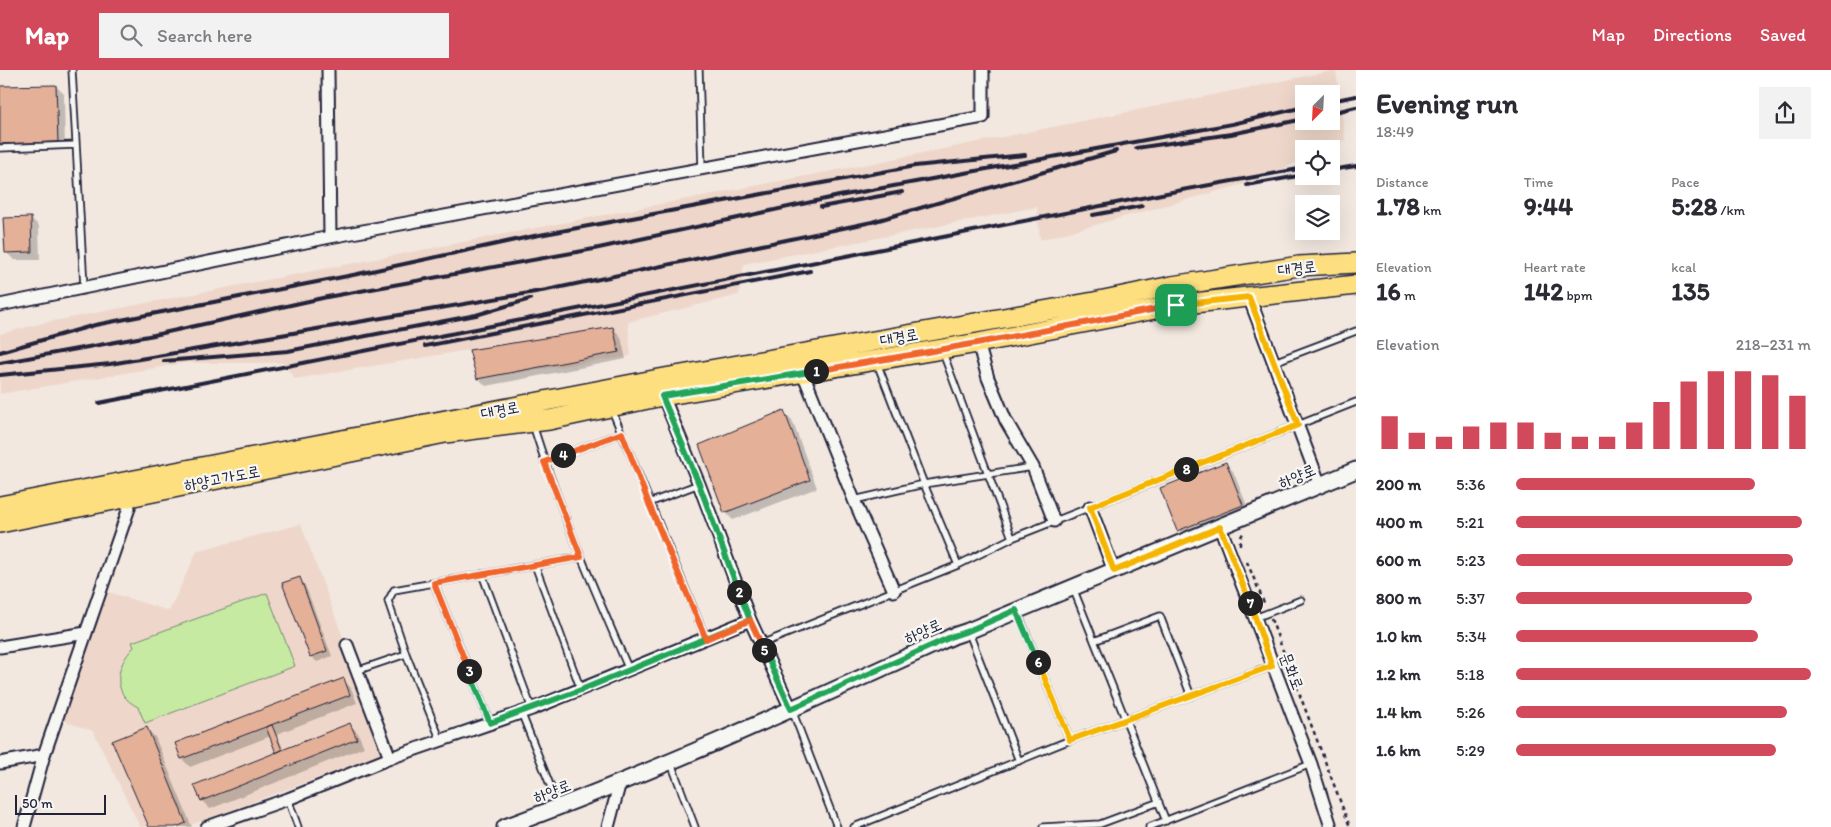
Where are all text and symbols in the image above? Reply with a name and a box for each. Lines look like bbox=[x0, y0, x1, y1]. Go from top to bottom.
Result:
search box bbox=[99, 13, 449, 58]
text: Map bbox=[25, 21, 69, 50]
icon: search bbox=[117, 21, 145, 49]
text: Search here bbox=[157, 24, 252, 47]
text: Map bbox=[1592, 24, 1625, 46]
text: Directions bbox=[1653, 24, 1732, 46]
text: Saved bbox=[1760, 24, 1806, 46]
north arrow bbox=[1295, 85, 1340, 130]
map controls bbox=[1295, 85, 1340, 240]
text: Evening run bbox=[1376, 86, 1518, 120]
button: share bbox=[1759, 87, 1811, 139]
text: 18:49 bbox=[1376, 122, 1414, 141]
button: locate bbox=[1295, 140, 1340, 185]
text: Distance bbox=[1376, 174, 1428, 191]
text: Time bbox=[1524, 174, 1554, 191]
text: Pace bbox=[1671, 174, 1699, 191]
text: 1.78 bbox=[1376, 191, 1420, 221]
text: 9:44 bbox=[1524, 191, 1573, 221]
text: 5:28 bbox=[1671, 191, 1717, 221]
button: layers bbox=[1295, 195, 1340, 240]
text: km bbox=[1420, 202, 1442, 219]
text: /km bbox=[1717, 202, 1745, 219]
street label: 대경로 bbox=[1277, 257, 1317, 279]
text: Elevation bbox=[1376, 259, 1432, 276]
text: Heart rate bbox=[1524, 259, 1586, 276]
text: kcal bbox=[1671, 259, 1696, 276]
text: 16 bbox=[1376, 276, 1401, 306]
text: 142 bbox=[1524, 276, 1563, 306]
text: 135 bbox=[1671, 276, 1710, 306]
pin bbox=[1155, 284, 1197, 326]
text: m bbox=[1401, 287, 1416, 304]
text: bpm bbox=[1563, 287, 1593, 304]
icon: arrive bbox=[1162, 291, 1190, 319]
street label: 대경로 bbox=[878, 324, 920, 350]
text: Elevation bbox=[1376, 335, 1440, 354]
text: 218–231 m bbox=[1736, 335, 1811, 354]
pin: 1 bbox=[804, 358, 828, 384]
text: 1 bbox=[813, 363, 820, 380]
street label: 대경로 bbox=[479, 397, 521, 423]
pin: 4 bbox=[550, 442, 576, 468]
text: 4 bbox=[559, 447, 568, 464]
pin: 8 bbox=[1174, 456, 1198, 482]
street label: 하양로 bbox=[1276, 460, 1318, 492]
street label: 하양고가도로 bbox=[182, 461, 262, 495]
text: 8 bbox=[1183, 461, 1190, 478]
text: 200 m bbox=[1376, 475, 1421, 494]
text: 5:36 bbox=[1456, 475, 1486, 494]
text: 400 m bbox=[1376, 513, 1422, 532]
text: 5:21 bbox=[1456, 513, 1484, 532]
text: 600 m bbox=[1376, 551, 1421, 570]
text: 5:23 bbox=[1456, 551, 1485, 570]
pin: 2 bbox=[726, 580, 752, 604]
text: 2 bbox=[736, 584, 743, 601]
text: 800 m bbox=[1376, 589, 1422, 608]
text: 5:37 bbox=[1456, 589, 1485, 608]
pin: 7 bbox=[1238, 590, 1262, 616]
text: 7 bbox=[1247, 595, 1254, 612]
street label: 하양로 bbox=[901, 614, 945, 648]
text: 1.0 km bbox=[1376, 627, 1422, 646]
text: 5:34 bbox=[1456, 627, 1487, 646]
pin: 5 bbox=[752, 638, 776, 662]
text: 5 bbox=[761, 642, 768, 659]
pin: 6 bbox=[1026, 650, 1050, 674]
street label: 문화로 bbox=[1276, 650, 1308, 692]
text: 6 bbox=[1035, 654, 1042, 671]
pin: 3 bbox=[456, 658, 482, 684]
text: 3 bbox=[466, 663, 473, 680]
text: 1.2 km bbox=[1376, 665, 1421, 684]
text: 5:18 bbox=[1456, 665, 1485, 684]
text: 1.4 km bbox=[1376, 703, 1422, 722]
text: 5:26 bbox=[1456, 703, 1485, 722]
text: 1.6 km bbox=[1376, 741, 1421, 760]
text: 5:29 bbox=[1456, 741, 1485, 760]
street label: 하양로 bbox=[531, 775, 573, 807]
scale bar bbox=[15, 792, 106, 815]
text: 50 m bbox=[22, 795, 53, 812]

